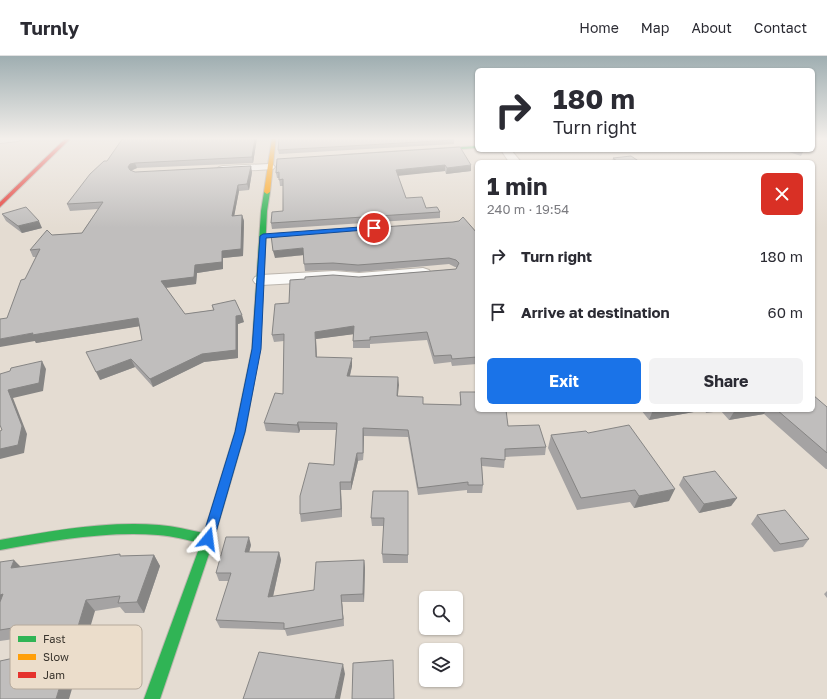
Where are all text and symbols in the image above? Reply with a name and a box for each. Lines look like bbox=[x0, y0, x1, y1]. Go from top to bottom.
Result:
text: Turnly bbox=[20, 16, 79, 39]
text: Home bbox=[579, 19, 619, 36]
text: Map bbox=[641, 19, 669, 36]
text: About bbox=[691, 19, 732, 36]
text: Contact bbox=[754, 19, 807, 36]
text: 180 m bbox=[553, 82, 635, 115]
icon: right bbox=[487, 84, 539, 136]
text: Turn right bbox=[553, 116, 637, 138]
text: 1 min bbox=[487, 171, 547, 200]
button: close bbox=[761, 173, 803, 215]
text: 240 m · 19:54 bbox=[487, 201, 569, 217]
pin bbox=[357, 211, 391, 245]
icon: arrive bbox=[363, 217, 385, 239]
icon: right bbox=[487, 245, 509, 267]
text: Turn right bbox=[521, 247, 592, 265]
text: 180 m bbox=[760, 247, 803, 265]
icon: arrive bbox=[487, 301, 509, 323]
text: Arrive at destination bbox=[521, 303, 670, 321]
text: 60 m bbox=[768, 303, 803, 321]
button: Exit bbox=[487, 358, 641, 404]
button: Share bbox=[649, 358, 803, 404]
position arrow bbox=[187, 518, 229, 560]
map controls bbox=[419, 591, 463, 687]
button: search bbox=[419, 591, 463, 635]
legend bbox=[10, 625, 142, 689]
text: Fast bbox=[43, 632, 66, 645]
button: layers bbox=[419, 643, 463, 687]
text: Slow bbox=[43, 650, 69, 663]
text: Jam bbox=[43, 668, 65, 681]

